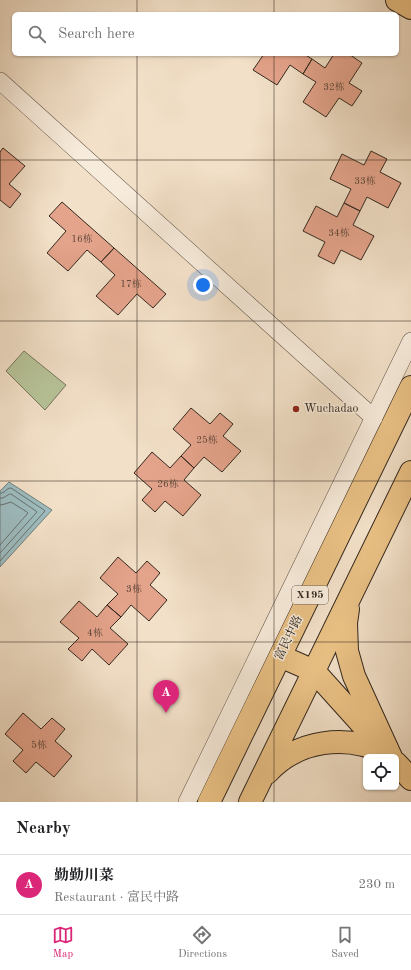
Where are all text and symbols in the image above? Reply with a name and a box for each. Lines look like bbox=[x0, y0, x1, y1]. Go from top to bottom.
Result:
search box bbox=[12, 12, 399, 56]
icon: search bbox=[26, 23, 48, 45]
text: Search here bbox=[58, 27, 135, 42]
house number: 32栋 bbox=[323, 81, 345, 92]
house number: 33栋 bbox=[354, 175, 376, 186]
house number: 34栋 bbox=[328, 227, 350, 238]
house number: 16栋 bbox=[71, 233, 93, 244]
your location bbox=[193, 275, 213, 295]
house number: 17栋 bbox=[120, 278, 142, 289]
place label: Wuchadao bbox=[304, 403, 359, 415]
marker: Wuchadao bbox=[291, 404, 301, 414]
house number: 25栋 bbox=[196, 434, 218, 445]
house number: 26栋 bbox=[157, 478, 179, 489]
house number: 3栋 bbox=[126, 583, 142, 594]
road number: X195 bbox=[292, 586, 328, 604]
street label: 富民中路 bbox=[271, 613, 305, 662]
house number: 4栋 bbox=[87, 627, 103, 638]
pin: A bbox=[153, 680, 179, 713]
house number: 5栋 bbox=[31, 739, 47, 750]
map controls bbox=[363, 754, 399, 790]
button: locate bbox=[363, 754, 399, 790]
text: Nearby bbox=[16, 820, 71, 837]
text: 勤勤川菜 bbox=[54, 869, 114, 884]
text: A bbox=[24, 878, 34, 891]
text: 230 m bbox=[358, 878, 395, 891]
text: Restaurant · 富民中路 bbox=[54, 891, 179, 904]
tab: Map bbox=[52, 924, 74, 962]
tab: Directions bbox=[178, 924, 227, 962]
tab: Saved bbox=[331, 924, 359, 962]

